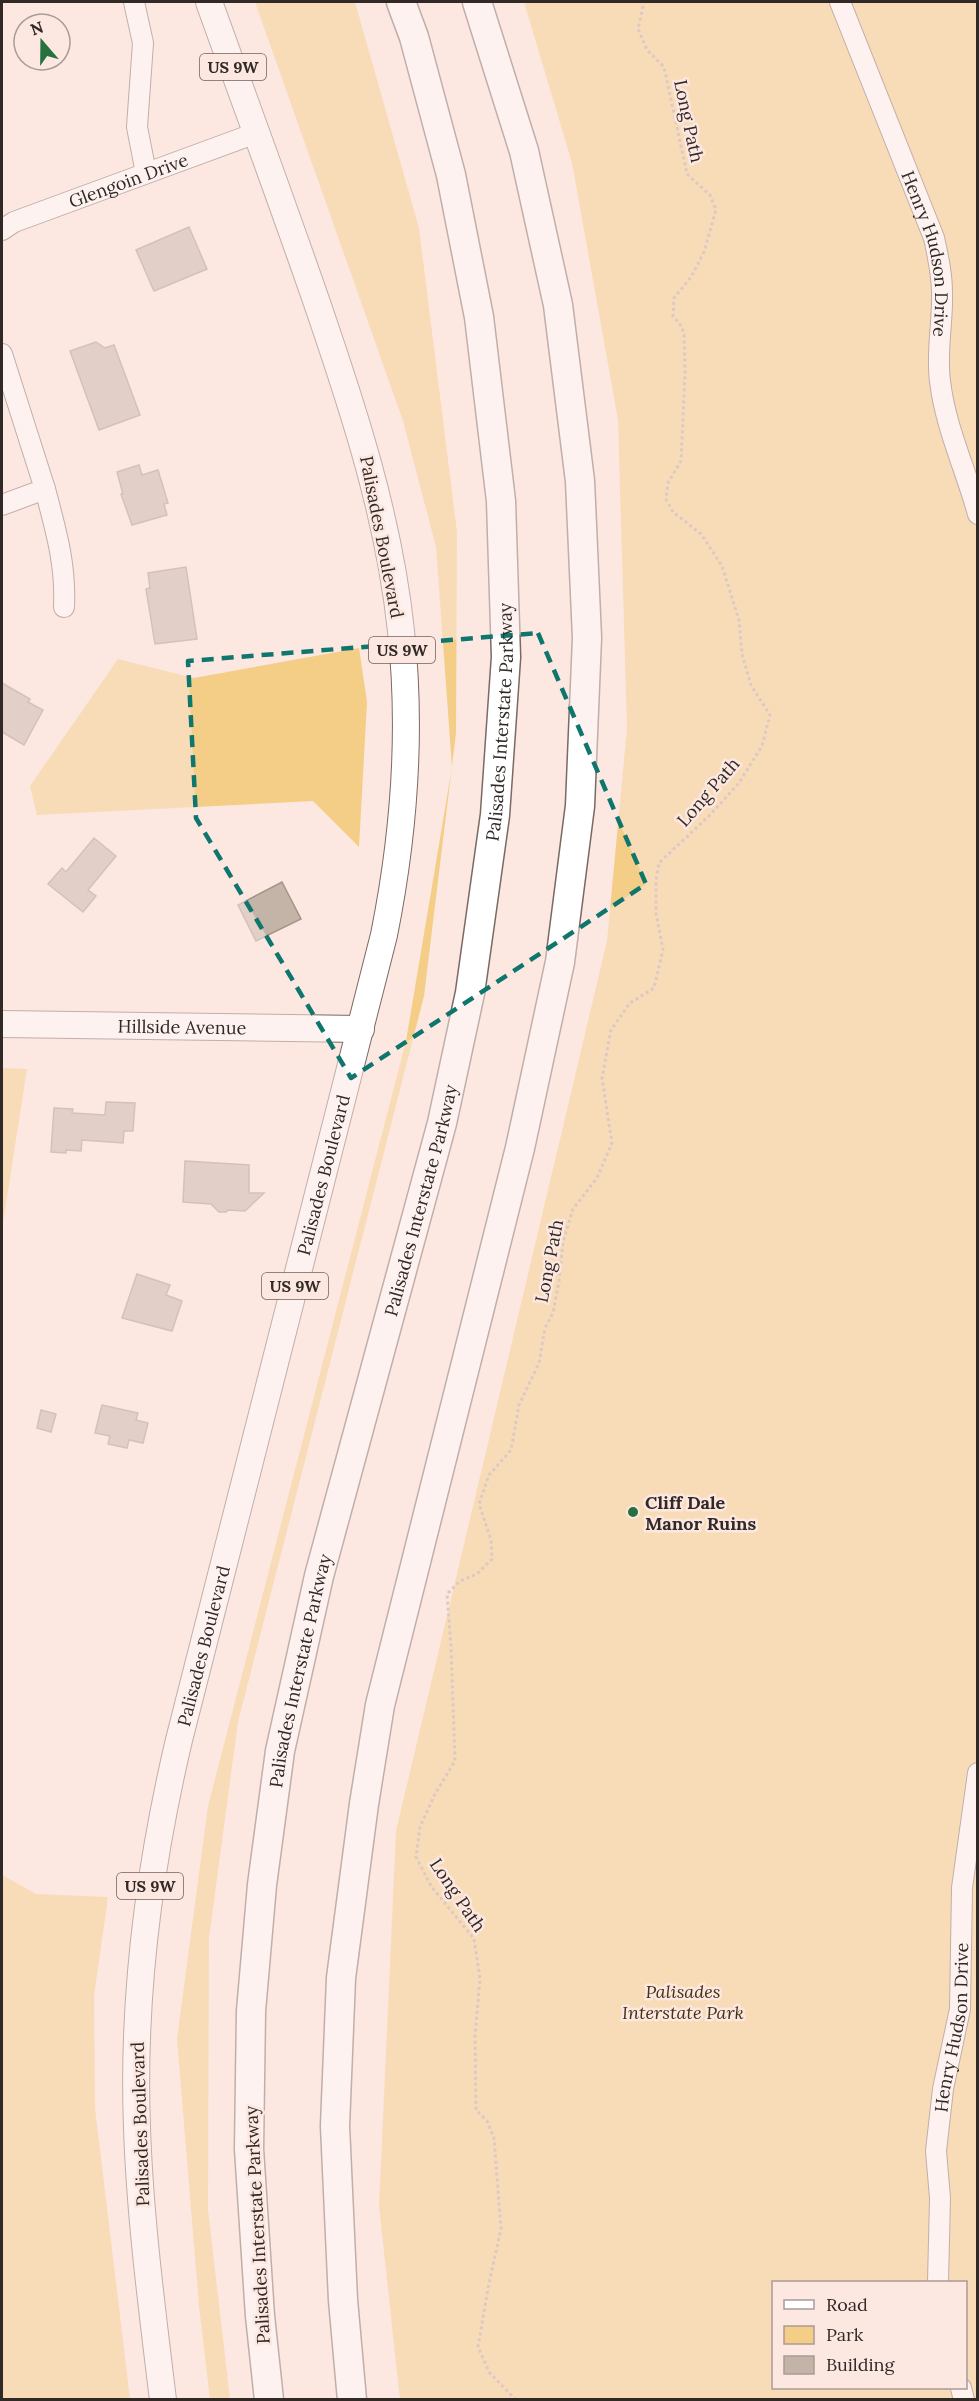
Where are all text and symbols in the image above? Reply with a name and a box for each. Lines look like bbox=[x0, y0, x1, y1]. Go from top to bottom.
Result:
north arrow bbox=[12, 12, 72, 72]
text: N bbox=[28, 16, 46, 39]
road number: US 9W bbox=[200, 54, 266, 80]
street label: Long Path bbox=[669, 77, 709, 165]
street label: Glengoin Drive bbox=[65, 148, 191, 212]
street label: Henry Hudson Drive bbox=[897, 167, 954, 338]
street label: Palisades Boulevard bbox=[355, 454, 409, 620]
street label: Palisades Interstate Parkway bbox=[480, 602, 518, 843]
road number: US 9W bbox=[369, 637, 435, 663]
street label: Long Path bbox=[672, 753, 744, 831]
street label: Hillside Avenue bbox=[118, 1014, 247, 1039]
street label: Palisades Interstate Parkway bbox=[379, 1082, 462, 1319]
street label: Palisades Boulevard bbox=[291, 1092, 354, 1258]
street label: Long Path bbox=[530, 1217, 568, 1305]
road number: US 9W bbox=[262, 1273, 328, 1299]
place label: Cliff Dale Manor Ruins bbox=[645, 1491, 757, 1535]
marker: Cliff Dale Manor Ruins bbox=[626, 1505, 640, 1519]
street label: Palisades Interstate Parkway bbox=[264, 1551, 336, 1789]
street label: Palisades Boulevard bbox=[171, 1563, 235, 1729]
street label: Long Path bbox=[425, 1854, 491, 1937]
road number: US 9W bbox=[117, 1873, 183, 1899]
street label: Henry Hudson Drive bbox=[929, 1942, 973, 2113]
park label: Palisades Interstate Park bbox=[622, 1980, 744, 2024]
street label: Palisades Boulevard bbox=[126, 2041, 154, 2207]
street label: Palisades Interstate Parkway bbox=[239, 2105, 275, 2345]
legend bbox=[772, 2281, 967, 2389]
text: Road bbox=[826, 2293, 868, 2316]
text: Park bbox=[826, 2323, 864, 2346]
text: Building bbox=[826, 2353, 896, 2376]

